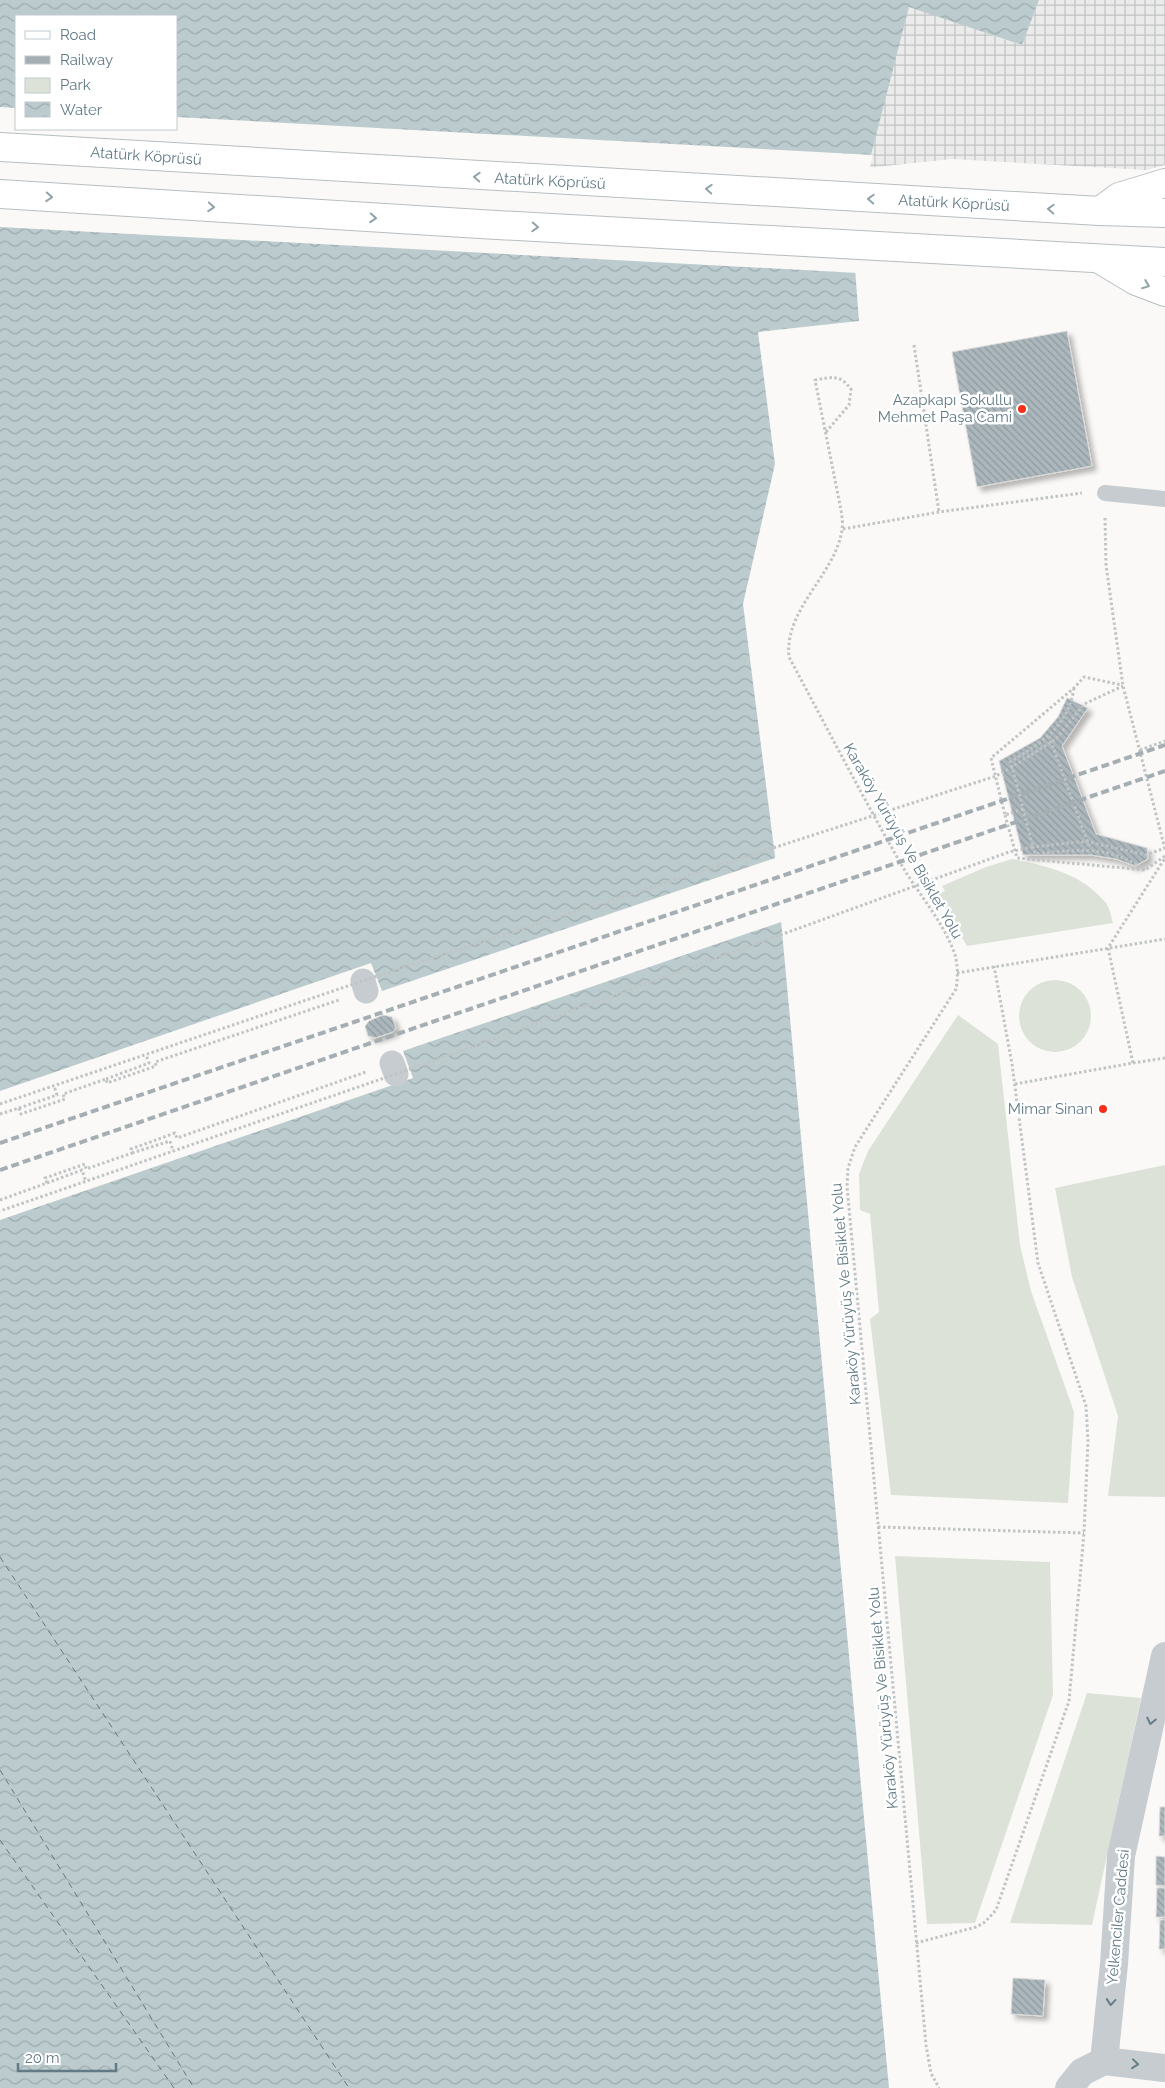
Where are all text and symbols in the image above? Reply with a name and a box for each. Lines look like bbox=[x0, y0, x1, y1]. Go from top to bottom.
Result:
legend bbox=[15, 15, 178, 130]
text: Road bbox=[60, 26, 96, 44]
text: Railway bbox=[60, 51, 113, 69]
text: Park bbox=[60, 76, 91, 94]
text: Water bbox=[60, 101, 103, 119]
street label: Atatürk Köprüsü bbox=[90, 143, 202, 169]
street label: Atatürk Köprüsü bbox=[494, 169, 606, 193]
one-way arrow bbox=[473, 171, 481, 182]
one-way arrow bbox=[705, 184, 713, 195]
street label: Atatürk Köprüsü bbox=[898, 191, 1010, 215]
one-way arrow bbox=[45, 192, 53, 203]
one-way arrow bbox=[867, 193, 875, 204]
one-way arrow bbox=[207, 202, 215, 213]
one-way arrow bbox=[1047, 203, 1055, 214]
one-way arrow bbox=[369, 212, 377, 223]
one-way arrow bbox=[531, 222, 539, 233]
one-way arrow bbox=[1141, 279, 1150, 289]
place label: Azapkapı Sokullu Mehmet Paşa Cami bbox=[878, 391, 1012, 426]
marker: Azapkapı Sokullu Mehmet Paşa Cami bbox=[1016, 403, 1028, 415]
street label: Karaköy Yürüyüş Ve Bisiklet Yolu bbox=[839, 740, 967, 942]
place label: Mimar Sinan bbox=[1008, 1100, 1093, 1118]
marker: Mimar Sinan bbox=[1097, 1103, 1109, 1115]
street label: Karaköy Yürüyüş Ve Bisiklet Yolu bbox=[827, 1182, 865, 1406]
street label: Karaköy Yürüyüş Ve Bisiklet Yolu bbox=[864, 1586, 902, 1810]
one-way arrow bbox=[1146, 1717, 1157, 1726]
street label: Yelkenciler Caddesi bbox=[1103, 1848, 1133, 1986]
one-way arrow bbox=[1105, 1999, 1116, 2007]
scale bar bbox=[18, 2040, 115, 2072]
text: 20 m bbox=[25, 2049, 60, 2067]
one-way arrow bbox=[1131, 2058, 1139, 2069]

